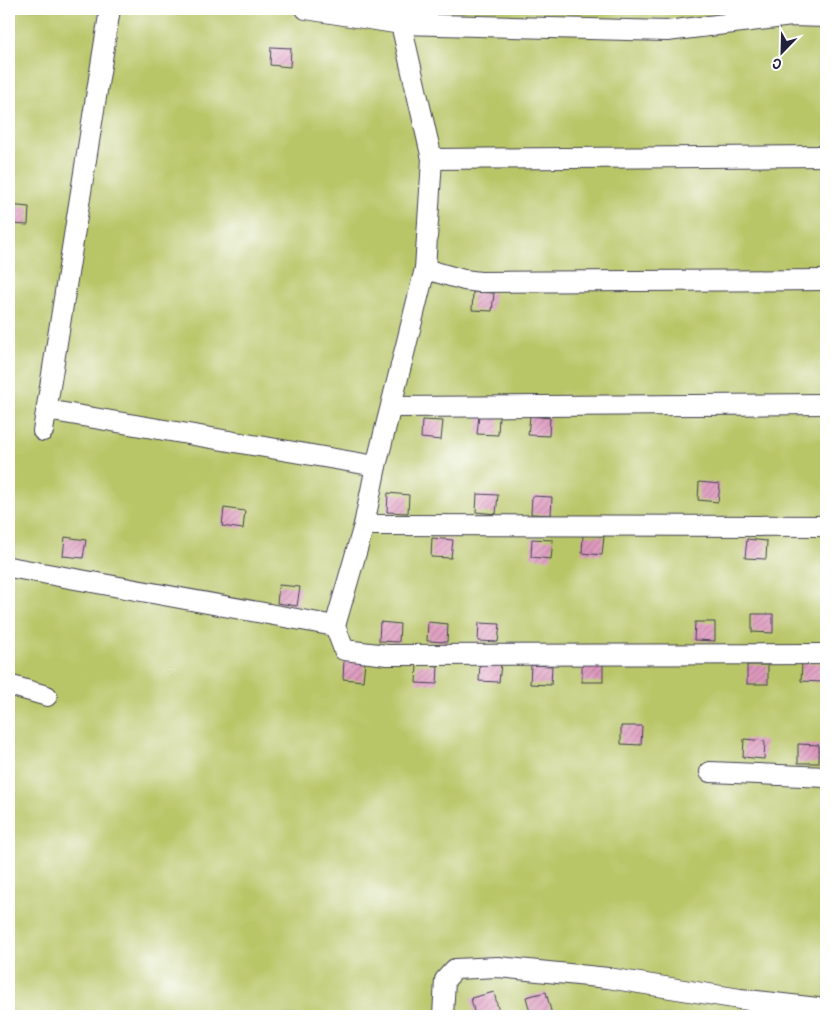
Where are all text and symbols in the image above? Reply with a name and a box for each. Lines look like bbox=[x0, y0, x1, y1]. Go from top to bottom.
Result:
north arrow bbox=[758, 28, 808, 78]
text: С bbox=[769, 54, 784, 73]

